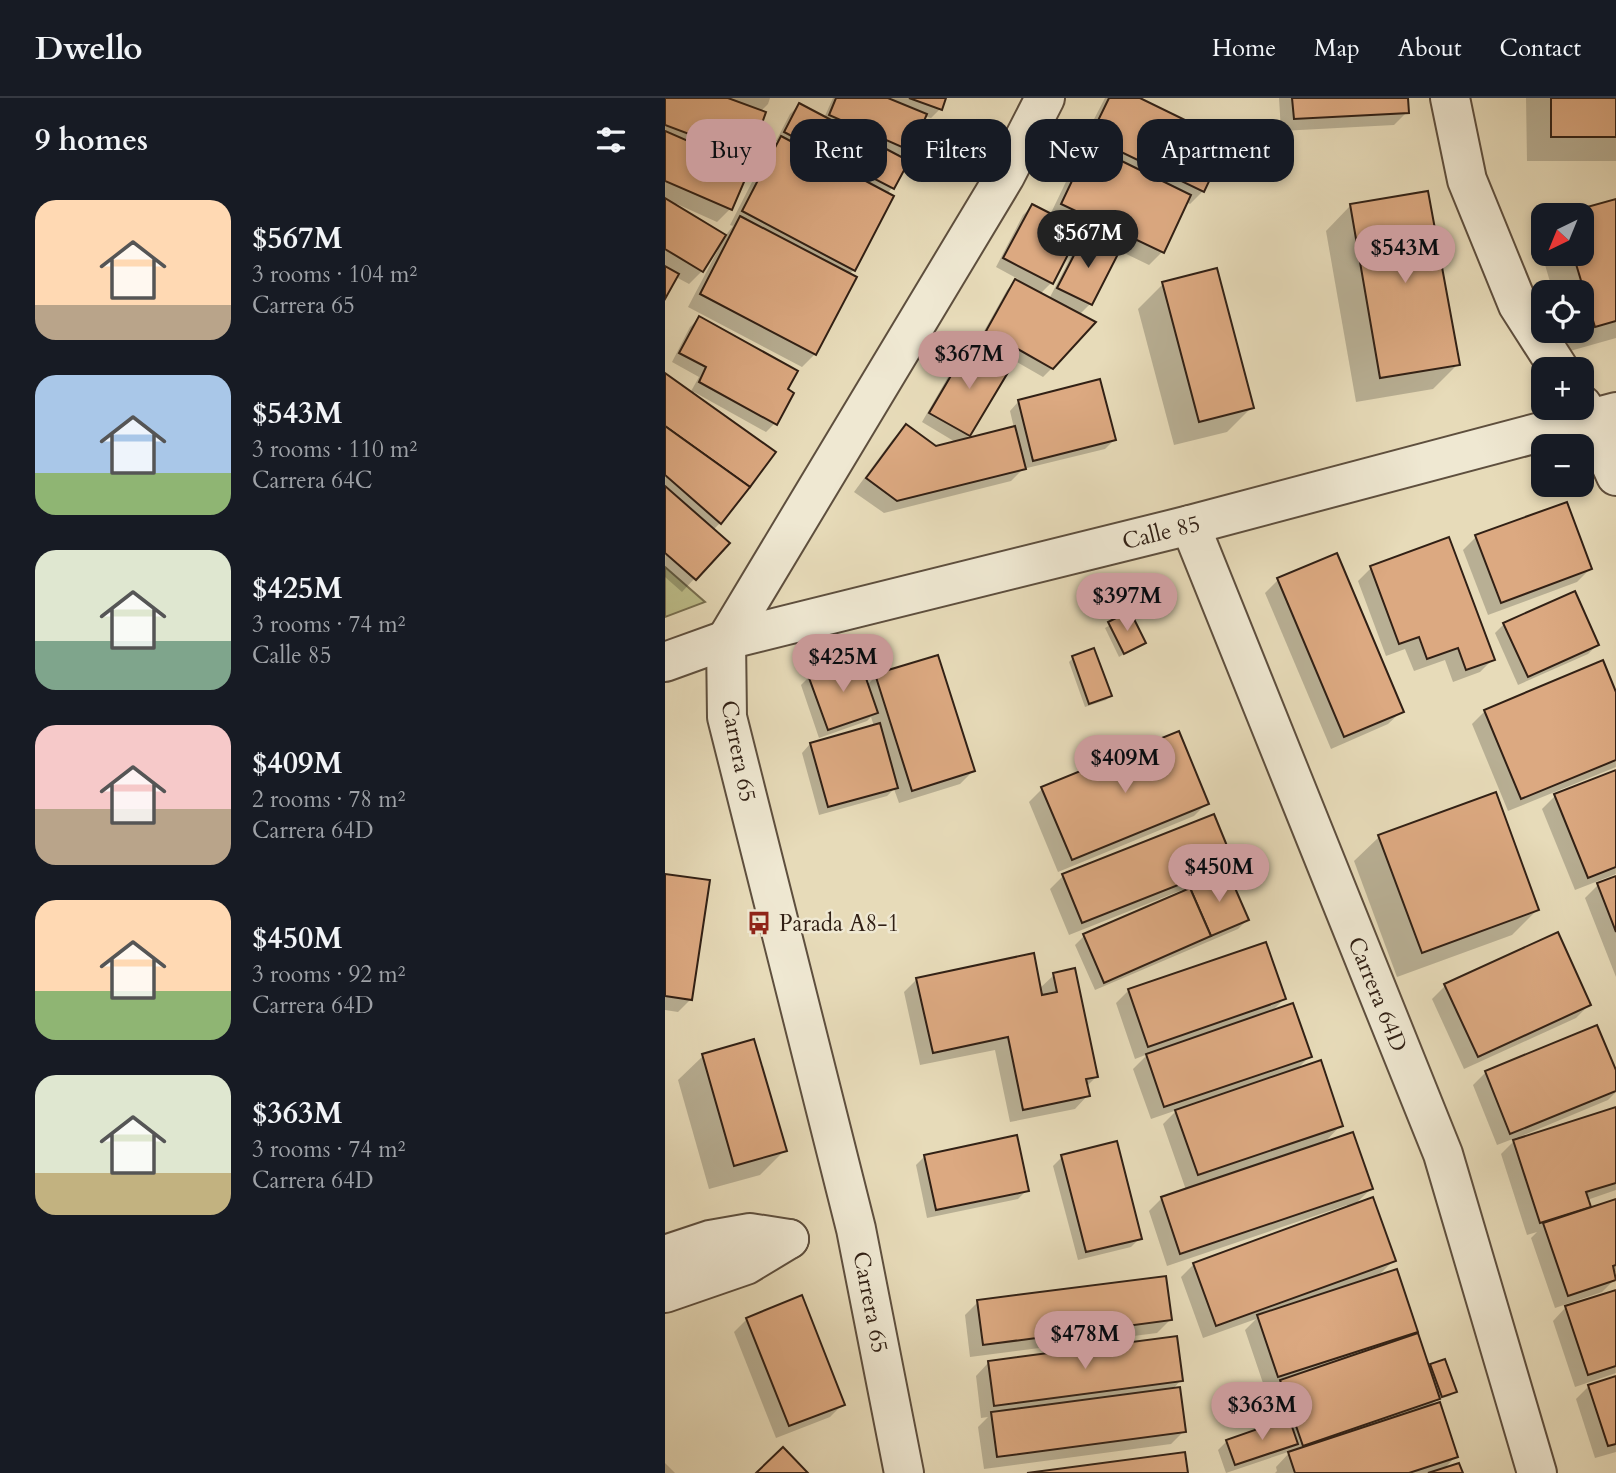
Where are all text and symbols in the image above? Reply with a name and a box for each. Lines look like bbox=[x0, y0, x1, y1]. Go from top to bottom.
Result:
text: Dwello bbox=[35, 26, 143, 71]
text: Home bbox=[1212, 32, 1276, 65]
text: Map bbox=[1314, 32, 1360, 65]
text: About bbox=[1398, 32, 1462, 65]
text: Contact bbox=[1500, 32, 1581, 65]
chip: Buy bbox=[686, 119, 776, 182]
chip: Rent bbox=[790, 119, 887, 182]
chip: Filters bbox=[901, 119, 1011, 182]
chip: New bbox=[1025, 119, 1123, 182]
chip: Apartment bbox=[1137, 119, 1294, 182]
text: 9 homes bbox=[35, 120, 148, 161]
icon: filters bbox=[592, 121, 630, 159]
north arrow bbox=[1531, 203, 1594, 266]
map controls bbox=[1531, 203, 1594, 497]
pin: $567M bbox=[1039, 211, 1137, 270]
text: $567M bbox=[1053, 217, 1123, 248]
text: $567M bbox=[252, 218, 343, 259]
pin: $543M bbox=[1356, 226, 1454, 285]
icon: home bbox=[91, 228, 175, 312]
text: $543M bbox=[1370, 232, 1440, 263]
text: 3 rooms · 104 m² bbox=[252, 259, 417, 290]
button: locate bbox=[1531, 280, 1594, 343]
text: Carrera 65 bbox=[252, 290, 355, 321]
pin: $367M bbox=[920, 331, 1018, 391]
text: $367M bbox=[934, 338, 1004, 369]
button: + bbox=[1531, 357, 1594, 420]
text: $543M bbox=[252, 393, 343, 434]
icon: home bbox=[91, 403, 175, 487]
text: 3 rooms · 110 m² bbox=[252, 434, 417, 465]
button: − bbox=[1531, 434, 1594, 497]
text: Carrera 64C bbox=[252, 465, 372, 496]
street label: Calle 85 bbox=[1119, 508, 1203, 557]
text: $425M bbox=[252, 568, 343, 609]
pin: $397M bbox=[1078, 574, 1176, 633]
icon: home bbox=[91, 578, 175, 662]
text: $397M bbox=[1092, 580, 1162, 611]
text: 3 rooms · 74 m² bbox=[252, 609, 405, 640]
pin: $425M bbox=[794, 634, 892, 694]
text: Calle 85 bbox=[252, 640, 331, 671]
text: $425M bbox=[808, 641, 878, 672]
street label: Carrera 65 bbox=[713, 698, 764, 805]
pin: $409M bbox=[1076, 736, 1174, 795]
text: $409M bbox=[1090, 742, 1160, 773]
text: $409M bbox=[252, 743, 343, 784]
icon: home bbox=[91, 753, 175, 837]
text: 2 rooms · 78 m² bbox=[252, 784, 405, 815]
text: Carrera 64D bbox=[252, 815, 374, 846]
pin: $450M bbox=[1170, 844, 1268, 904]
text: $450M bbox=[1184, 851, 1254, 882]
place label: Parada A8-1 bbox=[779, 908, 899, 939]
bus stop icon: Parada A8-1 bbox=[745, 909, 773, 937]
text: $450M bbox=[252, 918, 343, 959]
icon: home bbox=[91, 928, 175, 1012]
street label: Carrera 64D bbox=[1340, 932, 1415, 1056]
text: 3 rooms · 92 m² bbox=[252, 959, 405, 990]
text: Carrera 64D bbox=[252, 990, 374, 1021]
text: $363M bbox=[252, 1093, 343, 1134]
icon: home bbox=[91, 1103, 175, 1187]
text: 3 rooms · 74 m² bbox=[252, 1134, 405, 1165]
text: Carrera 64D bbox=[252, 1165, 374, 1196]
street label: Carrera 65 bbox=[845, 1249, 896, 1356]
pin: $478M bbox=[1036, 1312, 1134, 1371]
text: $478M bbox=[1050, 1318, 1120, 1349]
pin: $363M bbox=[1213, 1382, 1311, 1442]
text: $363M bbox=[1227, 1389, 1297, 1420]

